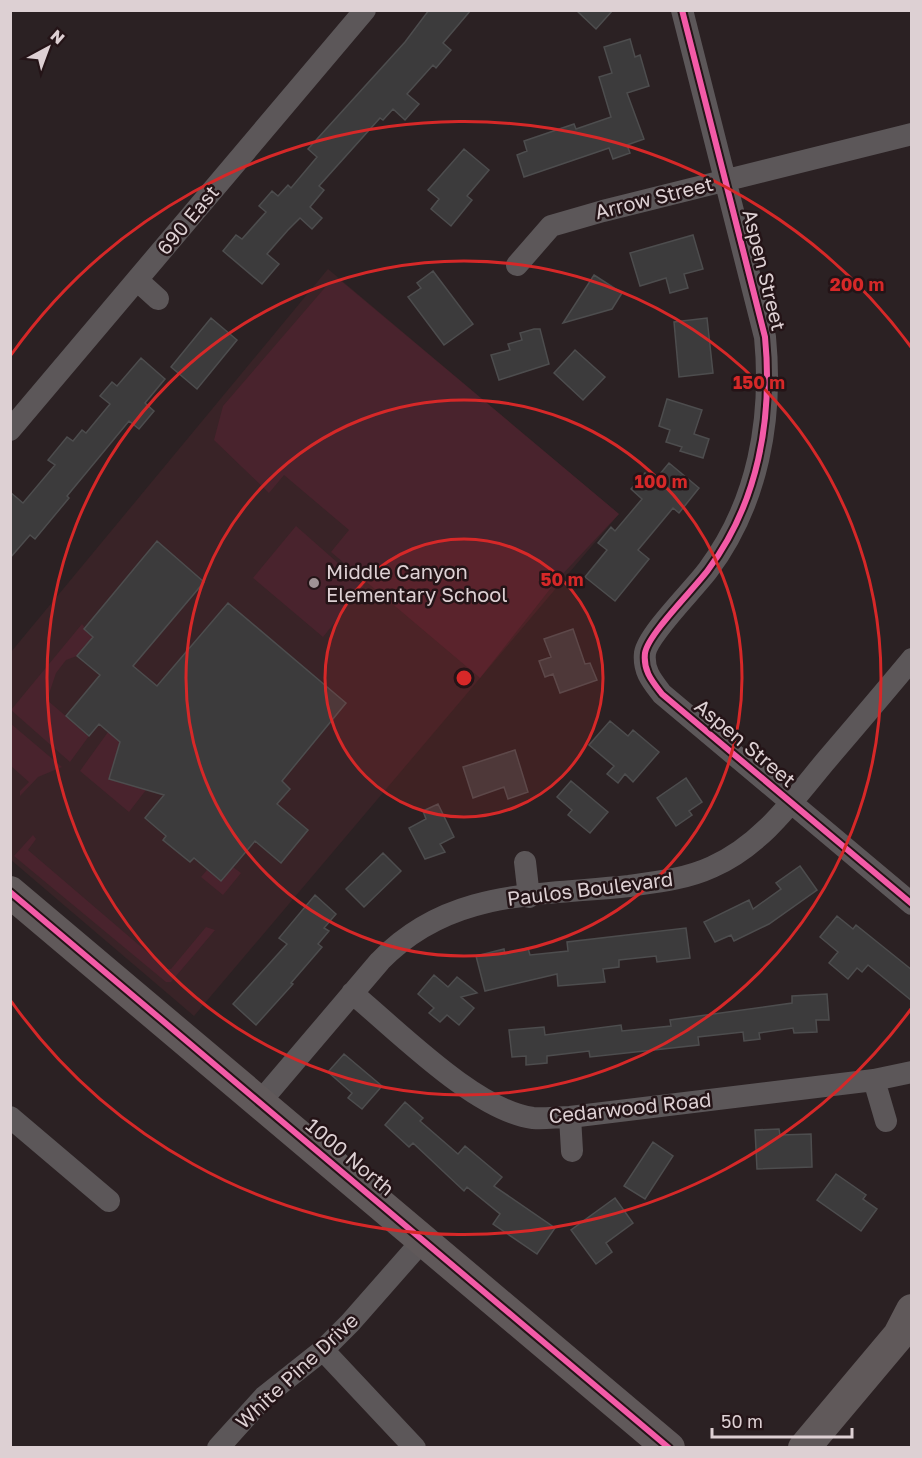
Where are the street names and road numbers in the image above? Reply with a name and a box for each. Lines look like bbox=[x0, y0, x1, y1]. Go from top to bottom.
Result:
street label: Arrow Street bbox=[592, 171, 715, 223]
street label: 690 East bbox=[151, 180, 223, 259]
street label: Aspen Street bbox=[738, 207, 792, 333]
street label: Aspen Street bbox=[690, 693, 801, 791]
street label: Paulos Boulevard bbox=[506, 866, 674, 910]
street label: Cedarwood Road bbox=[547, 1087, 712, 1127]
street label: 1000 North bbox=[302, 1112, 400, 1200]
street label: White Pine Drive bbox=[230, 1307, 362, 1433]

